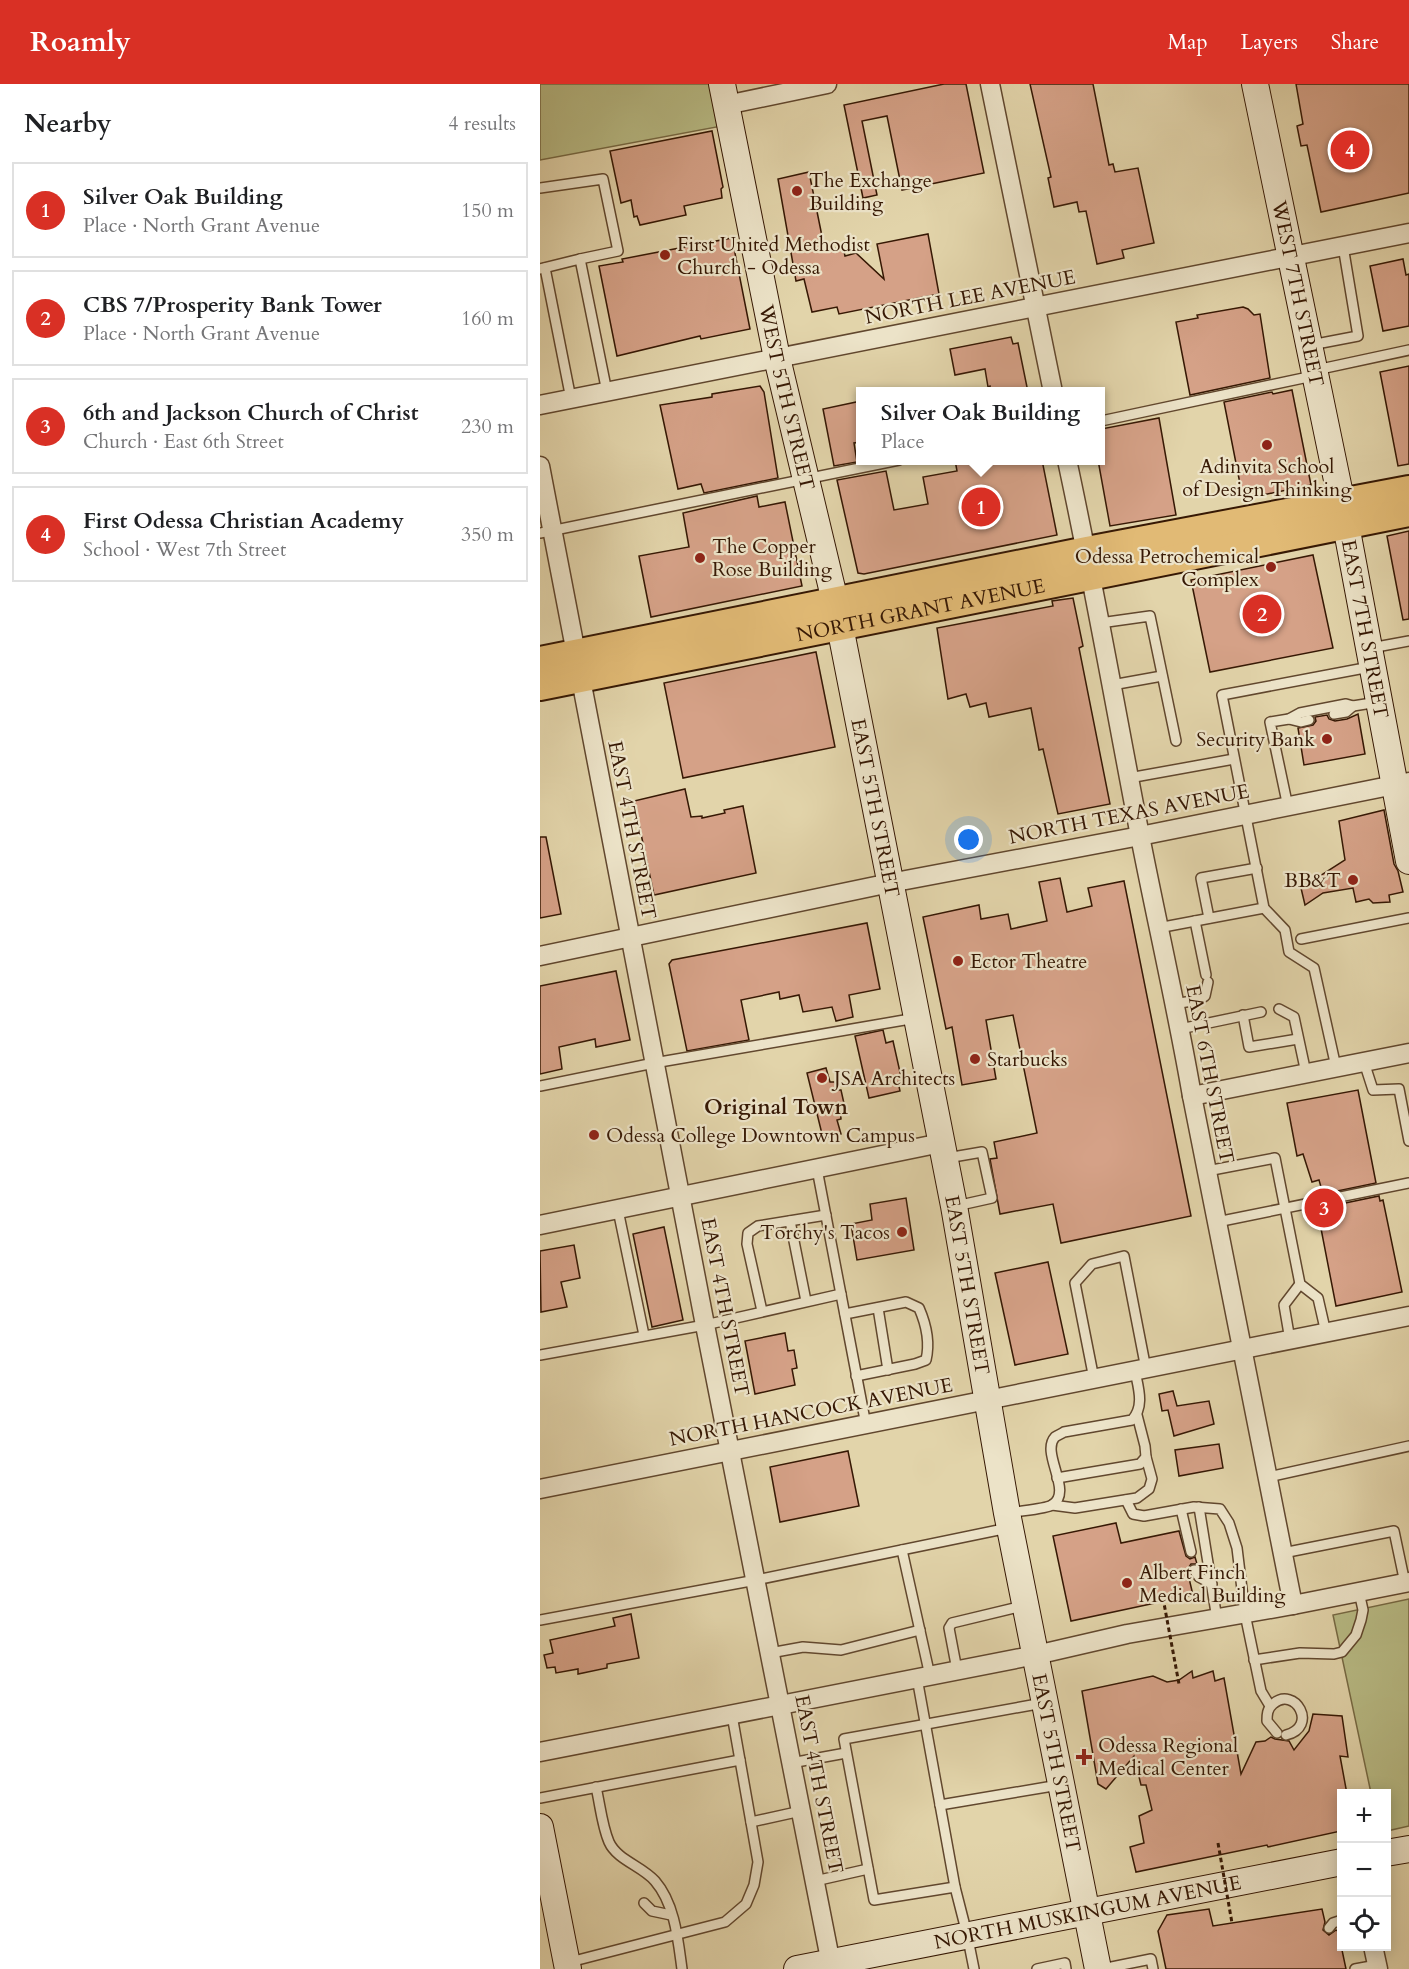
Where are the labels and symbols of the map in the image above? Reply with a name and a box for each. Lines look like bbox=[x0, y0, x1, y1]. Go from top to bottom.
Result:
pin: 4 bbox=[1330, 128, 1370, 172]
place label: The Exchange Building bbox=[809, 167, 932, 217]
marker: The Exchange Building bbox=[790, 184, 804, 198]
street label: WEST 7TH STREET bbox=[1266, 197, 1331, 389]
place label: First United Methodist Church - Odessa bbox=[677, 231, 870, 281]
marker: First United Methodist Church - Odessa bbox=[658, 248, 672, 262]
street label: NORTH LEE AVENUE bbox=[862, 263, 1078, 331]
street label: WEST 5TH STREET bbox=[753, 301, 822, 493]
marker: Adinvita School of Design Thinking bbox=[1260, 438, 1274, 452]
place label: Adinvita School of Design Thinking bbox=[1182, 453, 1352, 503]
pin: 1 bbox=[962, 484, 1000, 530]
place label: The Copper Rose Building bbox=[712, 533, 833, 583]
street label: EAST 7TH STREET bbox=[1335, 537, 1396, 721]
place label: Odessa Petrochemical Complex bbox=[1075, 543, 1259, 593]
marker: The Copper Rose Building bbox=[693, 551, 707, 565]
marker: Odessa Petrochemical Complex bbox=[1264, 560, 1278, 574]
street label: NORTH GRANT AVENUE bbox=[794, 572, 1047, 648]
pin: 2 bbox=[1242, 592, 1282, 636]
street label: EAST 5TH STREET bbox=[845, 716, 906, 900]
place label: Security Bank bbox=[1196, 726, 1315, 753]
marker: Security Bank bbox=[1320, 732, 1334, 746]
street label: EAST 4TH STREET bbox=[601, 738, 663, 922]
street label: NORTH TEXAS AVENUE bbox=[1007, 777, 1251, 851]
your location bbox=[954, 825, 983, 854]
place label: BB&T bbox=[1284, 867, 1341, 894]
marker: BB&T bbox=[1346, 873, 1360, 887]
place label: Ector Theatre bbox=[970, 948, 1087, 975]
marker: Ector Theatre bbox=[951, 954, 965, 968]
street label: EAST 6TH STREET bbox=[1179, 982, 1241, 1166]
place label: Starbucks bbox=[987, 1046, 1068, 1073]
marker: Starbucks bbox=[968, 1052, 982, 1066]
place label: JSA Architects bbox=[831, 1065, 955, 1092]
marker: JSA Architects bbox=[815, 1071, 829, 1085]
district label: Original Town bbox=[704, 1093, 848, 1122]
place label: Odessa College Downtown Campus bbox=[606, 1122, 915, 1149]
marker: Odessa College Downtown Campus bbox=[587, 1128, 601, 1142]
pin: 3 bbox=[1304, 1186, 1344, 1230]
street label: EAST 5TH STREET bbox=[939, 1193, 996, 1377]
street label: EAST 4TH STREET bbox=[694, 1215, 756, 1399]
place label: Torchy's Tacos bbox=[760, 1219, 890, 1246]
marker: Torchy's Tacos bbox=[895, 1225, 909, 1239]
street label: NORTH HANCOCK AVENUE bbox=[667, 1371, 955, 1453]
place label: Albert Finch Medical Building bbox=[1139, 1559, 1286, 1609]
marker: Albert Finch Medical Building bbox=[1120, 1576, 1134, 1590]
street label: EAST 5TH STREET bbox=[1026, 1671, 1088, 1855]
street label: EAST 4TH STREET bbox=[788, 1692, 850, 1876]
place label: Odessa Regional Medical Center bbox=[1098, 1732, 1238, 1782]
marker: Odessa Regional Medical Center bbox=[1075, 1748, 1093, 1766]
street label: NORTH MUSKINGUM AVENUE bbox=[932, 1869, 1243, 1955]

